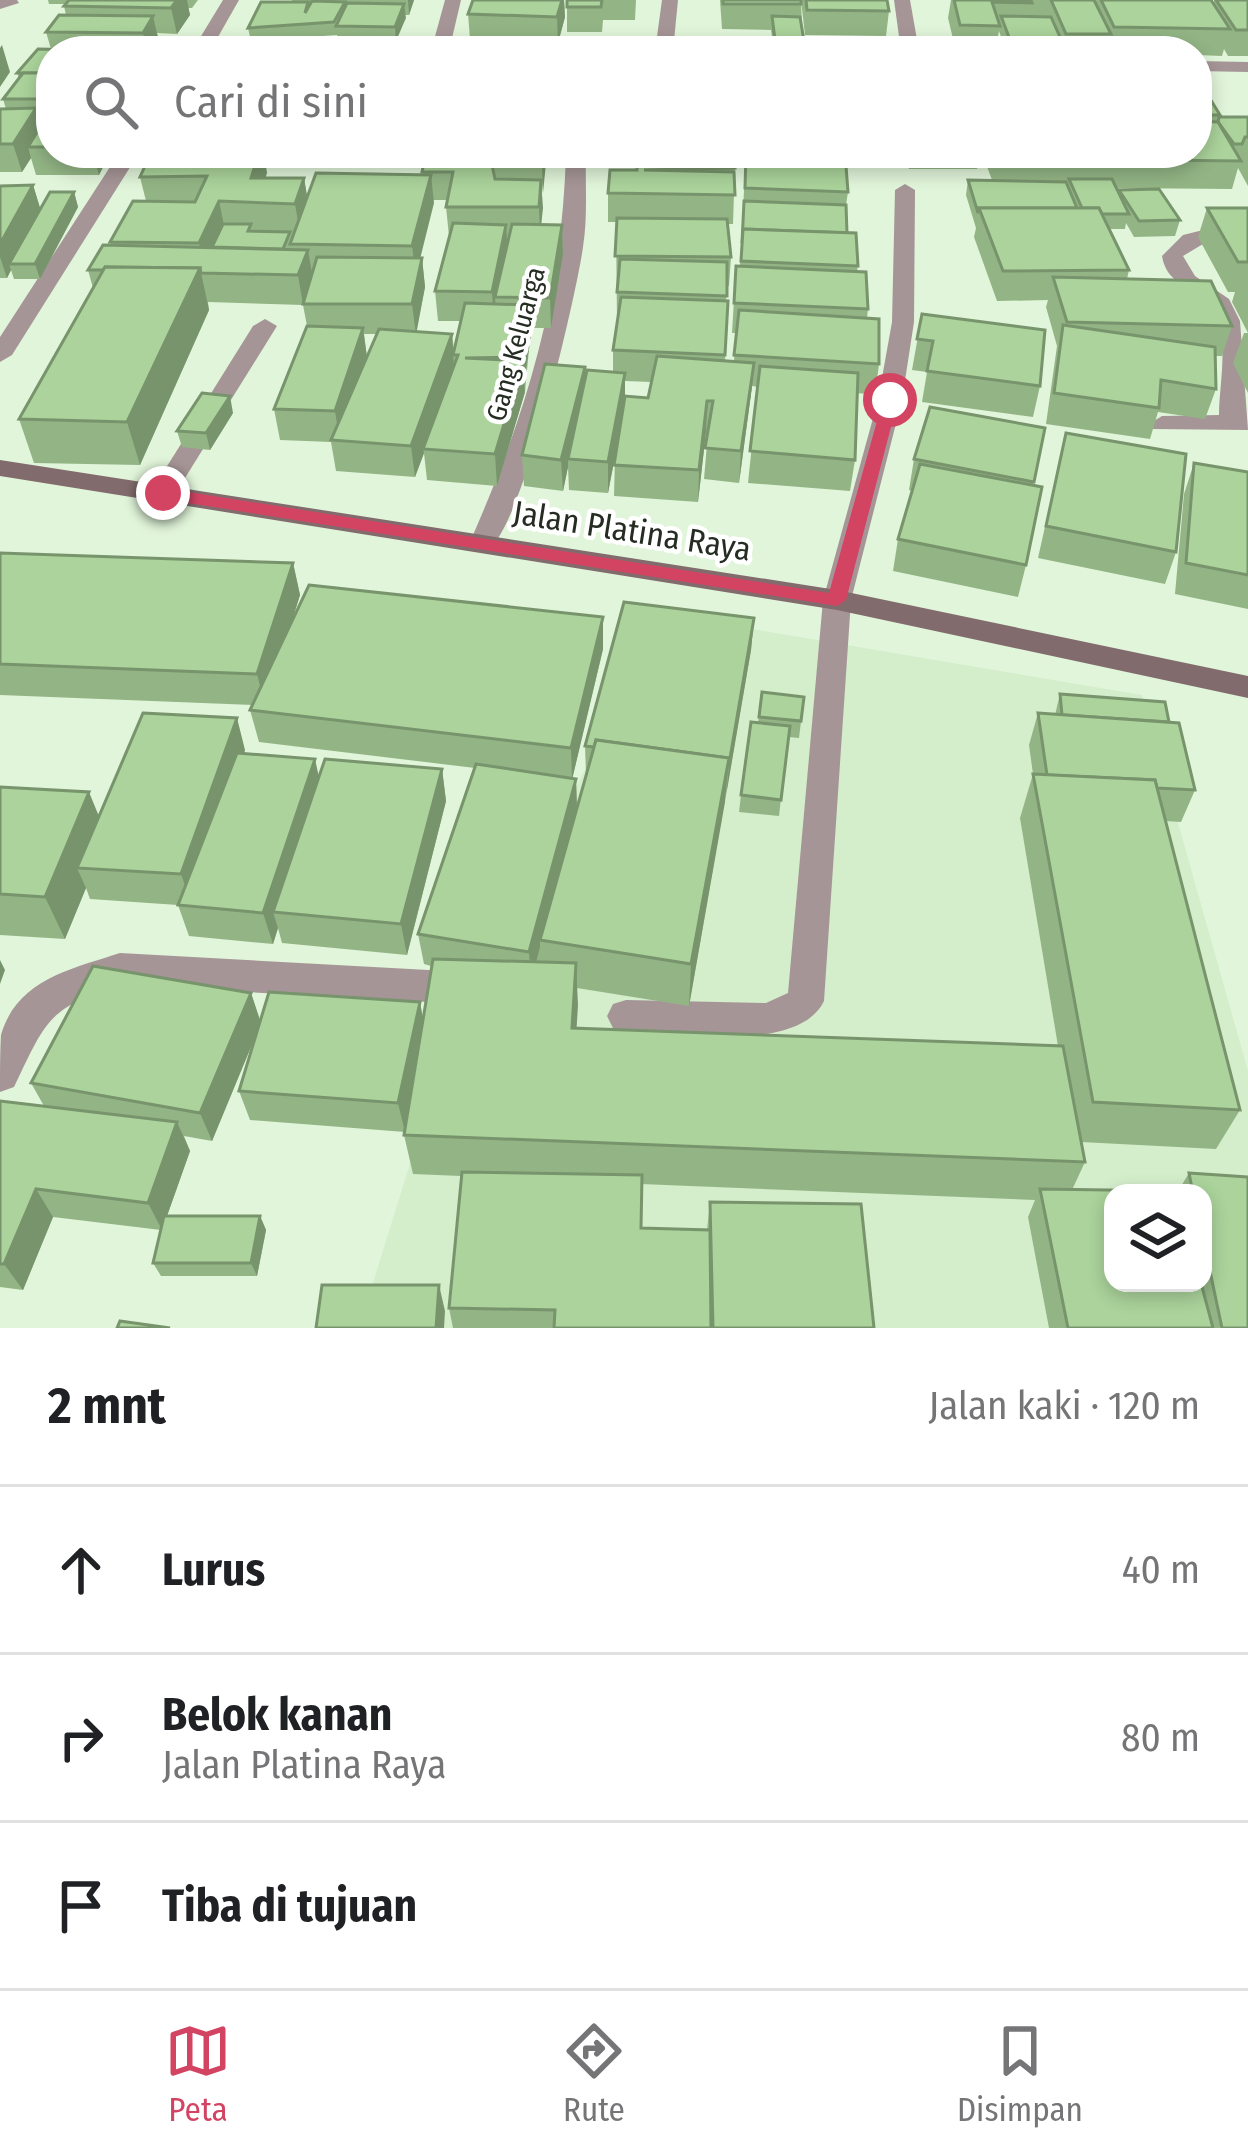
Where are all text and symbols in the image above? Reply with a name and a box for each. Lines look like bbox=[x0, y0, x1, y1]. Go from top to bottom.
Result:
search box bbox=[36, 36, 1212, 168]
icon: search bbox=[78, 69, 144, 135]
text: Cari di sini bbox=[174, 75, 368, 129]
street label: Gang Keluarga bbox=[480, 263, 552, 425]
route start bbox=[863, 373, 917, 427]
route end bbox=[136, 466, 190, 520]
street label: Jalan Platina Raya bbox=[510, 492, 754, 570]
map controls bbox=[1104, 1184, 1212, 1292]
button: layers bbox=[1104, 1184, 1212, 1292]
text: 2 mnt bbox=[48, 1375, 166, 1437]
text: Jalan kaki · 120 m bbox=[929, 1383, 1200, 1429]
icon: ahead bbox=[48, 1537, 114, 1603]
text: Lurus bbox=[162, 1543, 265, 1597]
text: 40 m bbox=[1122, 1547, 1200, 1593]
text: Belok kanan bbox=[162, 1688, 392, 1742]
icon: right bbox=[48, 1705, 114, 1771]
text: 80 m bbox=[1121, 1715, 1200, 1761]
text: Jalan Platina Raya bbox=[162, 1742, 446, 1788]
icon: arrive bbox=[48, 1873, 114, 1939]
text: Tiba di tujuan bbox=[162, 1879, 417, 1933]
tab: Peta bbox=[165, 2018, 231, 2130]
tab: Rute bbox=[561, 2018, 627, 2130]
tab: Disimpan bbox=[957, 2018, 1083, 2130]

